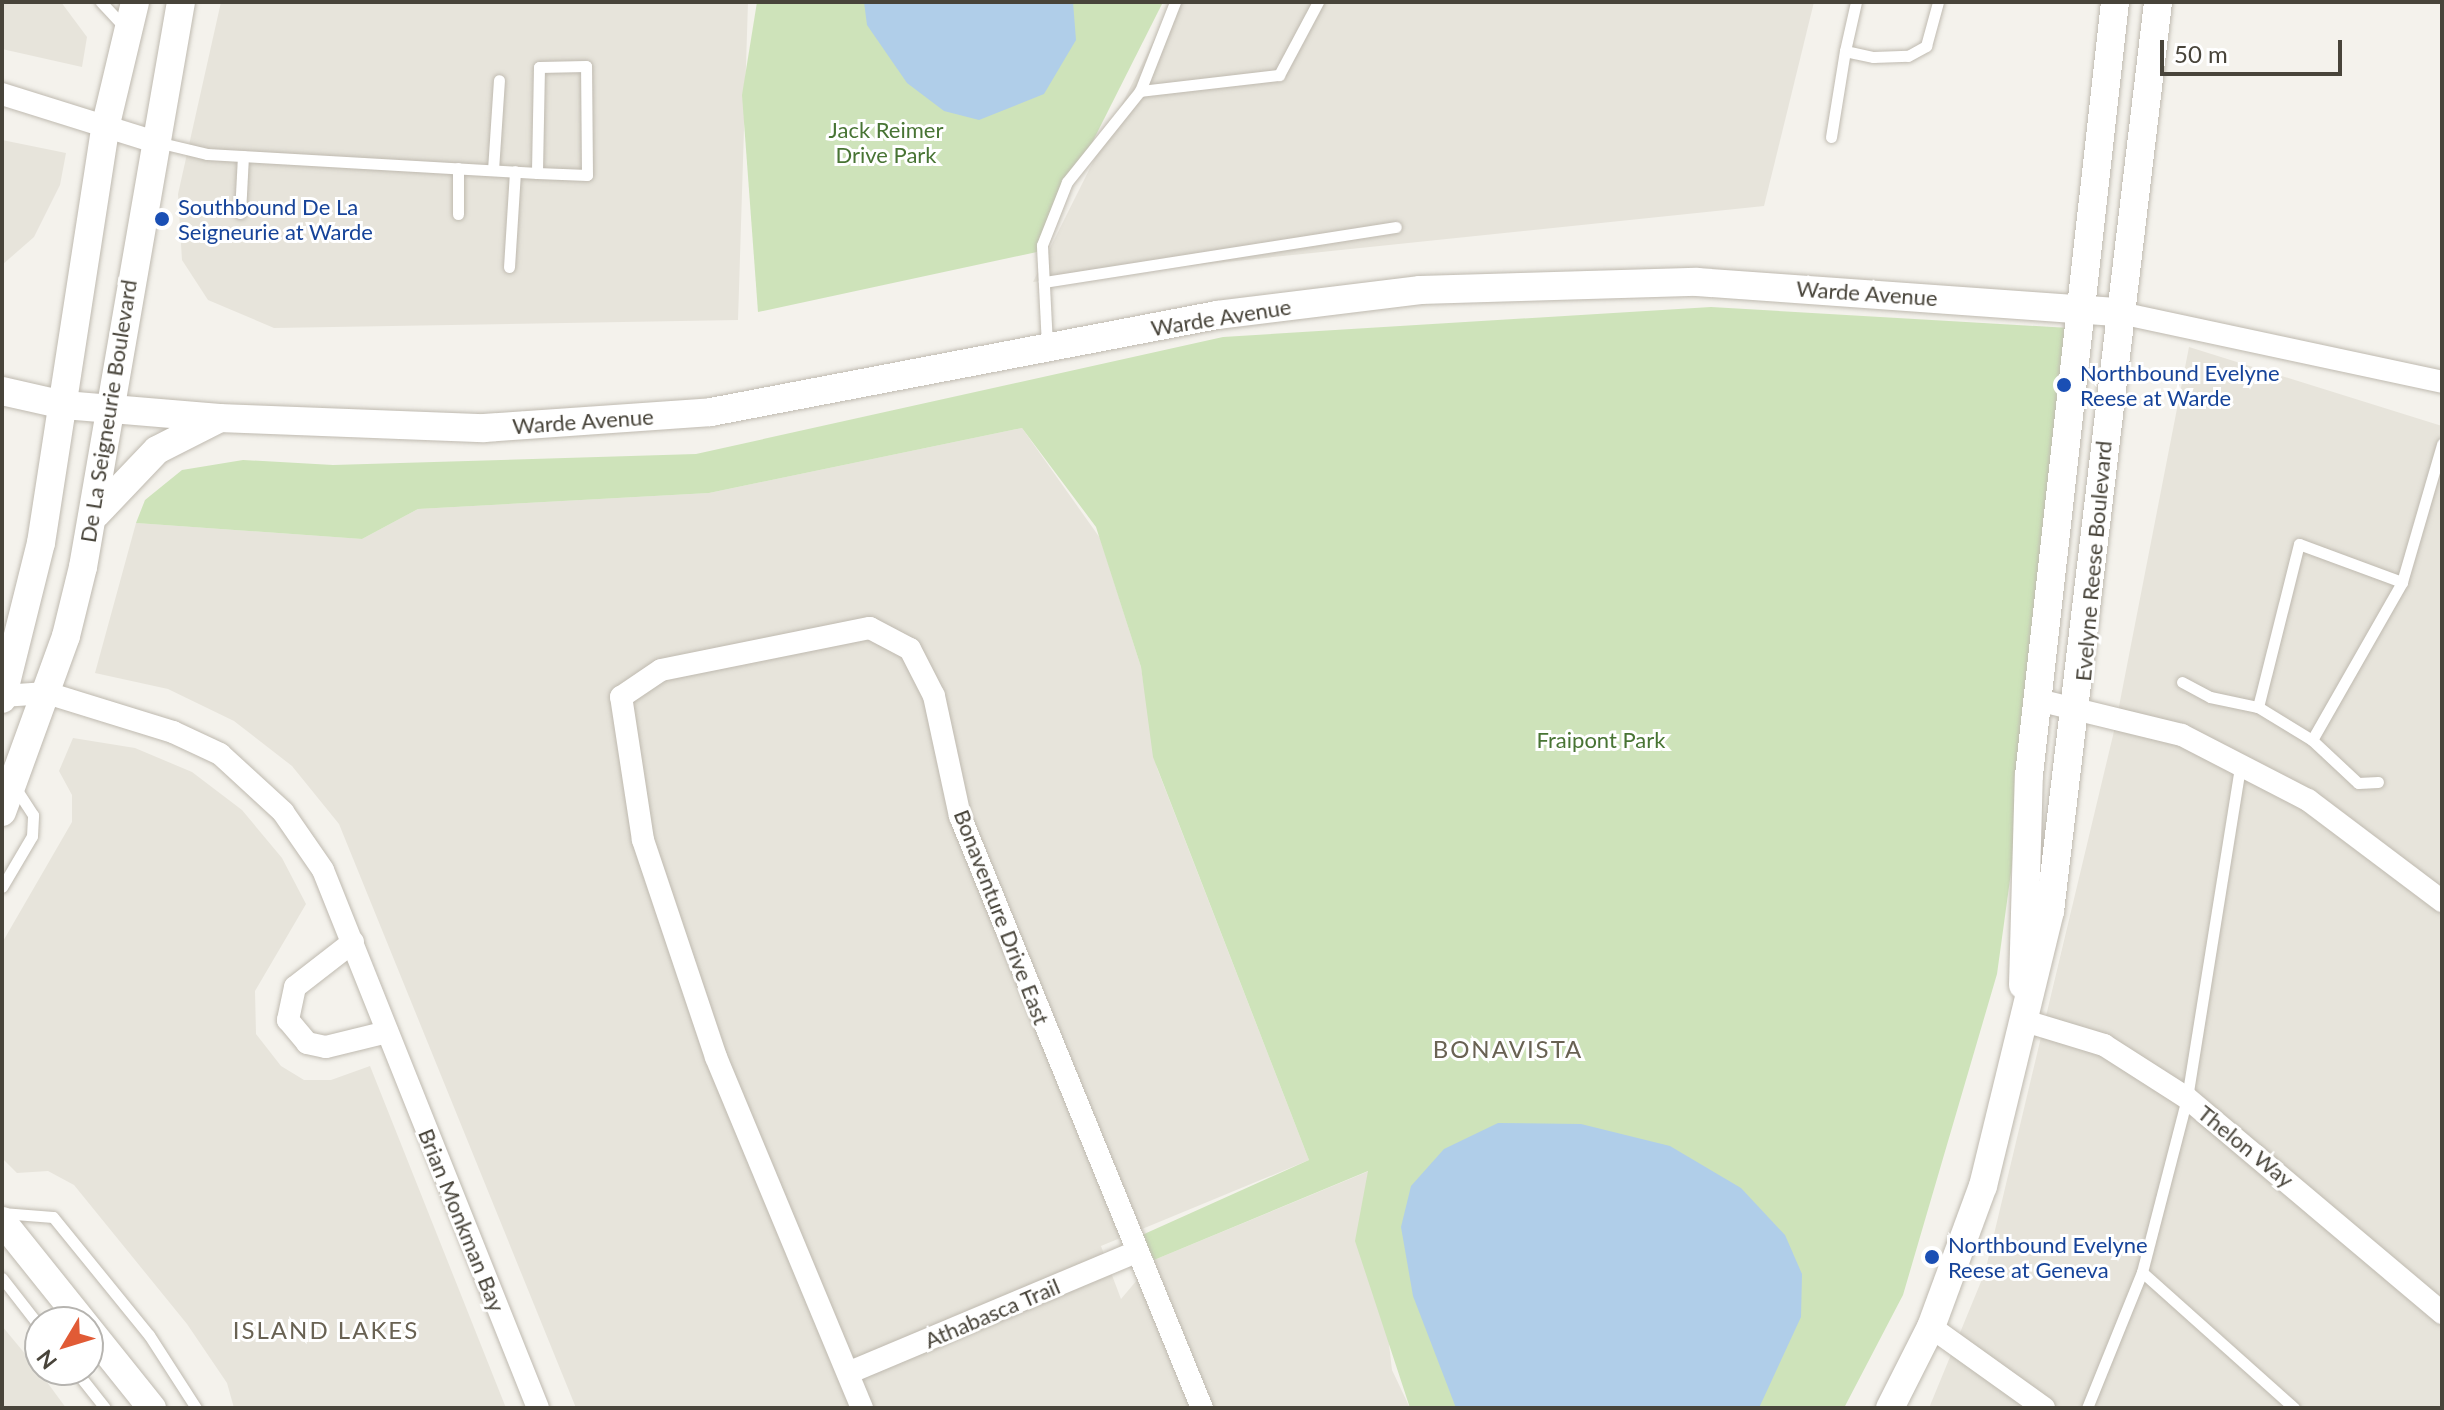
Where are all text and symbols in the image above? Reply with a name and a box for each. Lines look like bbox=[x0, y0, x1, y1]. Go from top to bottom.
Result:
scale bar bbox=[2164, 24, 2346, 74]
text: 50 m bbox=[2174, 39, 2228, 68]
park label: Jack Reimer Drive Park bbox=[829, 116, 943, 168]
place label: Southbound De La Seigneurie at Warde bbox=[178, 193, 373, 244]
marker: Southbound De La Seigneurie at Warde bbox=[153, 210, 171, 228]
street label: Warde Avenue bbox=[1795, 275, 1939, 311]
street label: De La Seigneurie Boulevard bbox=[74, 278, 142, 544]
street label: Warde Avenue bbox=[1149, 293, 1293, 341]
place label: Northbound Evelyne Reese at Warde bbox=[2080, 359, 2280, 410]
marker: Northbound Evelyne Reese at Warde bbox=[2055, 376, 2073, 394]
street label: Warde Avenue bbox=[511, 403, 655, 439]
street label: Evelyne Reese Boulevard bbox=[2069, 440, 2117, 682]
park label: Fraipont Park bbox=[1537, 727, 1665, 753]
street label: Bonaventure Drive East bbox=[949, 806, 1055, 1028]
district label: BONAVISTA bbox=[1433, 1035, 1583, 1063]
street label: Thelon Way bbox=[2193, 1099, 2299, 1193]
street label: Brian Monkman Bay bbox=[413, 1125, 511, 1315]
place label: Northbound Evelyne Reese at Geneva bbox=[1948, 1231, 2148, 1282]
marker: Northbound Evelyne Reese at Geneva bbox=[1923, 1248, 1941, 1266]
street label: Athabasca Trail bbox=[920, 1273, 1064, 1353]
north arrow bbox=[24, 1306, 104, 1386]
district label: ISLAND LAKES bbox=[233, 1316, 419, 1344]
text: N bbox=[30, 1345, 62, 1375]

